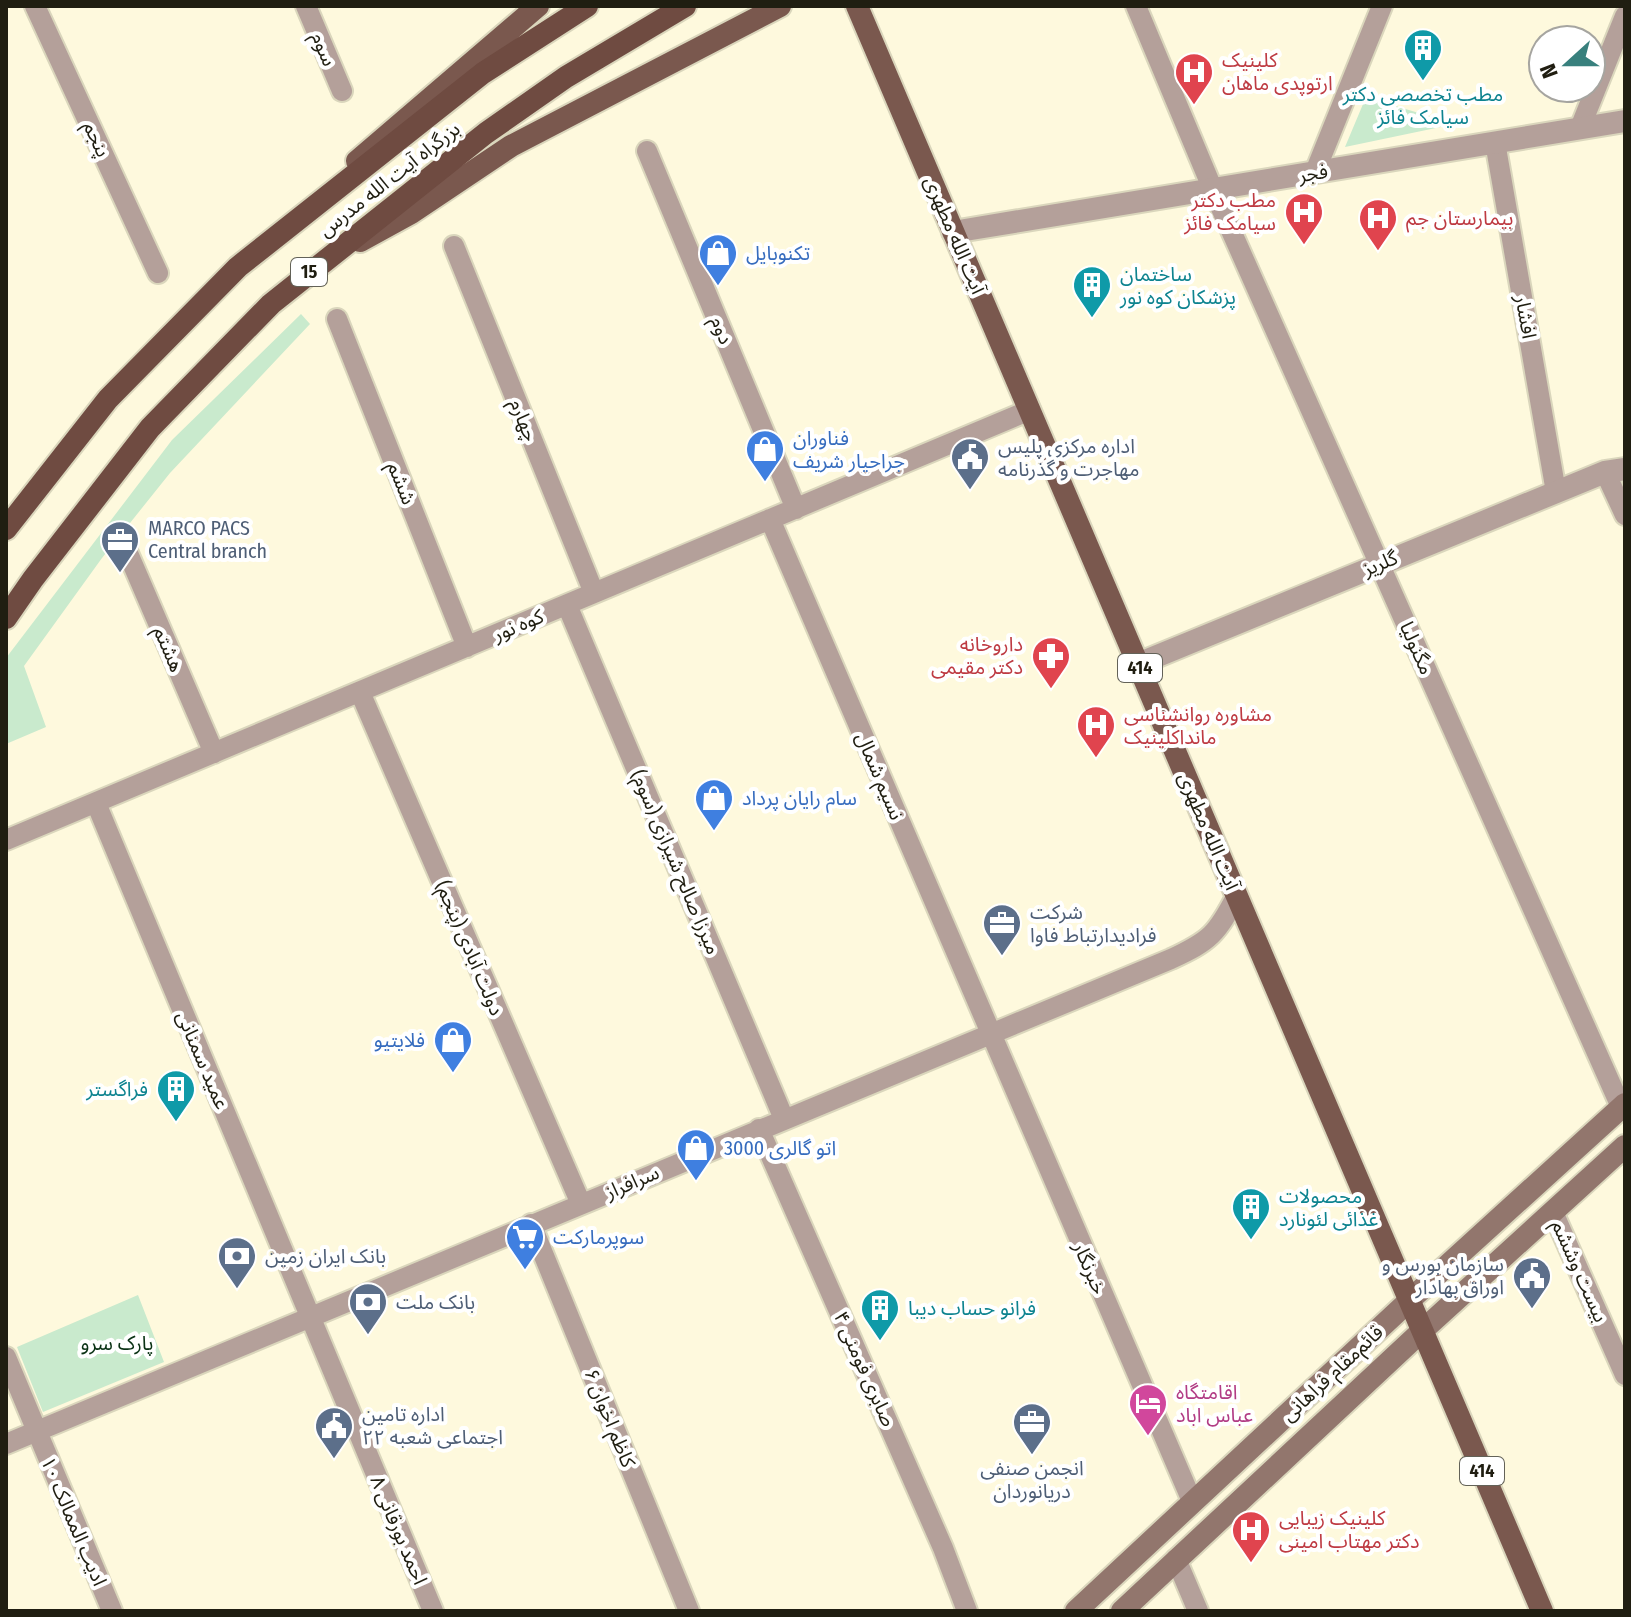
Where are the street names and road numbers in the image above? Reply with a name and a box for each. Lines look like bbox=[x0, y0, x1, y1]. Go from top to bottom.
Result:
street label: سوم bbox=[303, 28, 342, 71]
street label: بزرگراه آیت الله مدرس bbox=[314, 116, 464, 242]
street label: پنجم bbox=[76, 117, 116, 162]
street label: فجر bbox=[1295, 159, 1330, 188]
street label: آیت الله مطهری bbox=[919, 173, 991, 299]
road number: 15 bbox=[291, 258, 327, 286]
street label: افشار bbox=[1510, 292, 1542, 341]
street label: دوم bbox=[703, 312, 739, 349]
street label: چهارم bbox=[502, 395, 543, 446]
street label: ششم bbox=[380, 458, 421, 509]
street label: گلریز bbox=[1358, 545, 1402, 581]
street label: کوه نور bbox=[488, 603, 548, 647]
street label: مگنولیا bbox=[1395, 618, 1439, 678]
street label: هشتم bbox=[146, 623, 189, 677]
road number: 414 bbox=[1118, 654, 1162, 682]
street label: نسیم شمال bbox=[848, 729, 909, 825]
street label: میرزا صالح شیرازی (سوم) bbox=[623, 766, 726, 959]
street label: آیت الله مطهری bbox=[1173, 769, 1245, 895]
street label: دولت آبادی (پنجم) bbox=[428, 877, 509, 1020]
street label: عمید سمنانی bbox=[172, 1007, 234, 1113]
street label: سرافراز bbox=[600, 1160, 663, 1204]
street label: بیست وششم bbox=[1544, 1216, 1613, 1327]
street label: خبرنگار bbox=[1068, 1237, 1112, 1298]
street label: صابری فومنی ۴ bbox=[829, 1308, 901, 1430]
street label: قائم‌مقام فراهانی bbox=[1276, 1320, 1390, 1428]
street label: کاظم اخوان ۶ bbox=[577, 1365, 641, 1473]
street label: ادیب الممالک ۱۰ bbox=[36, 1453, 112, 1589]
road number: 414 bbox=[1460, 1457, 1504, 1485]
street label: احمد بورقانی ۸ bbox=[365, 1472, 433, 1588]

